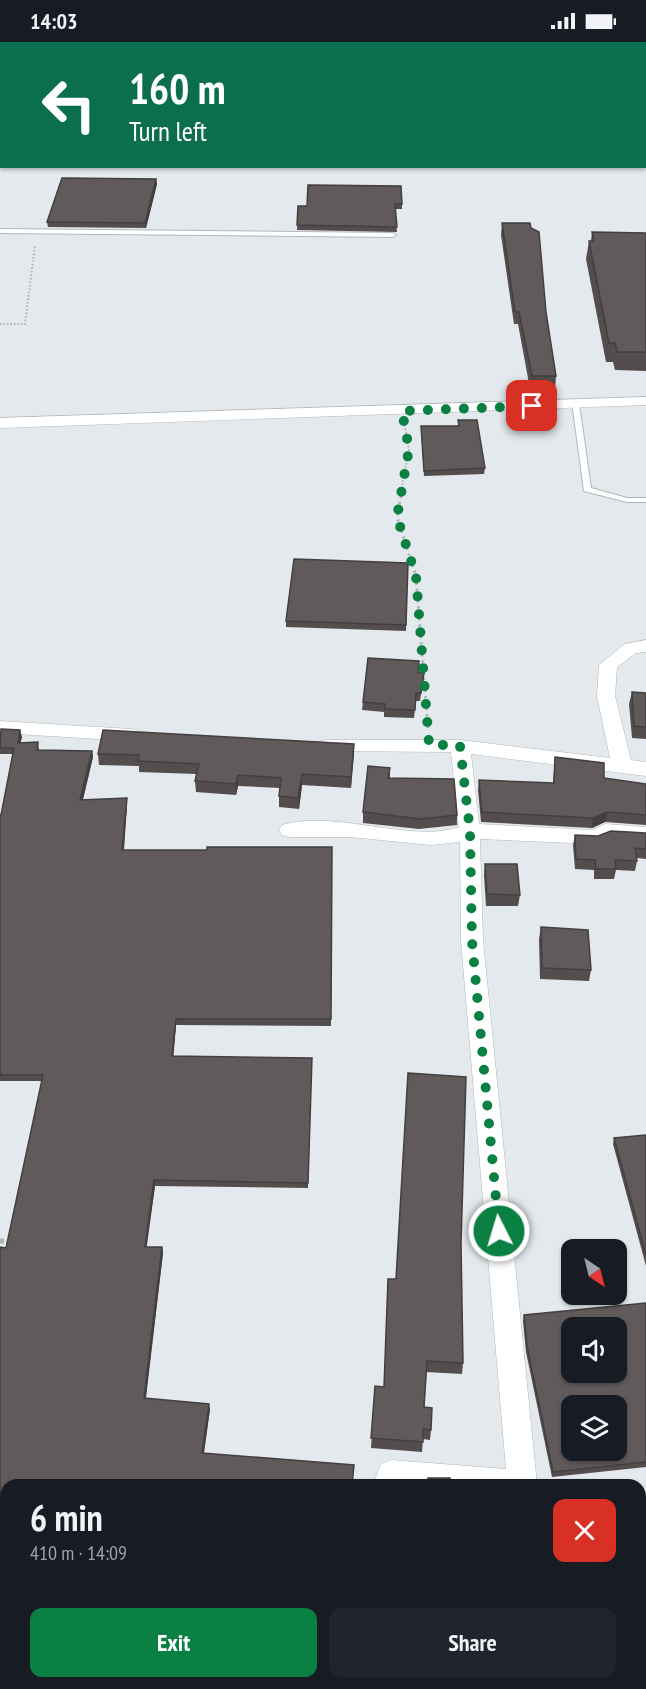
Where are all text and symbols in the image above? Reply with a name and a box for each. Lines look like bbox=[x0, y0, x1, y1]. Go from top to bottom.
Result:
text: 14:03 bbox=[30, 7, 78, 35]
text: 160 m bbox=[129, 61, 226, 116]
icon: left bbox=[30, 66, 108, 144]
text: Turn left bbox=[129, 114, 207, 148]
pin bbox=[506, 380, 557, 431]
icon: arrive bbox=[515, 389, 548, 422]
position arrow bbox=[467, 1199, 531, 1263]
north arrow bbox=[561, 1239, 627, 1305]
map controls bbox=[561, 1239, 627, 1461]
button: sound bbox=[561, 1317, 627, 1383]
button: layers bbox=[561, 1395, 627, 1461]
text: 6 min bbox=[30, 1494, 103, 1541]
button: close bbox=[553, 1499, 616, 1562]
text: 410 m · 14:09 bbox=[30, 1540, 127, 1566]
button: Exit bbox=[30, 1608, 317, 1677]
button: Share bbox=[329, 1608, 616, 1677]

